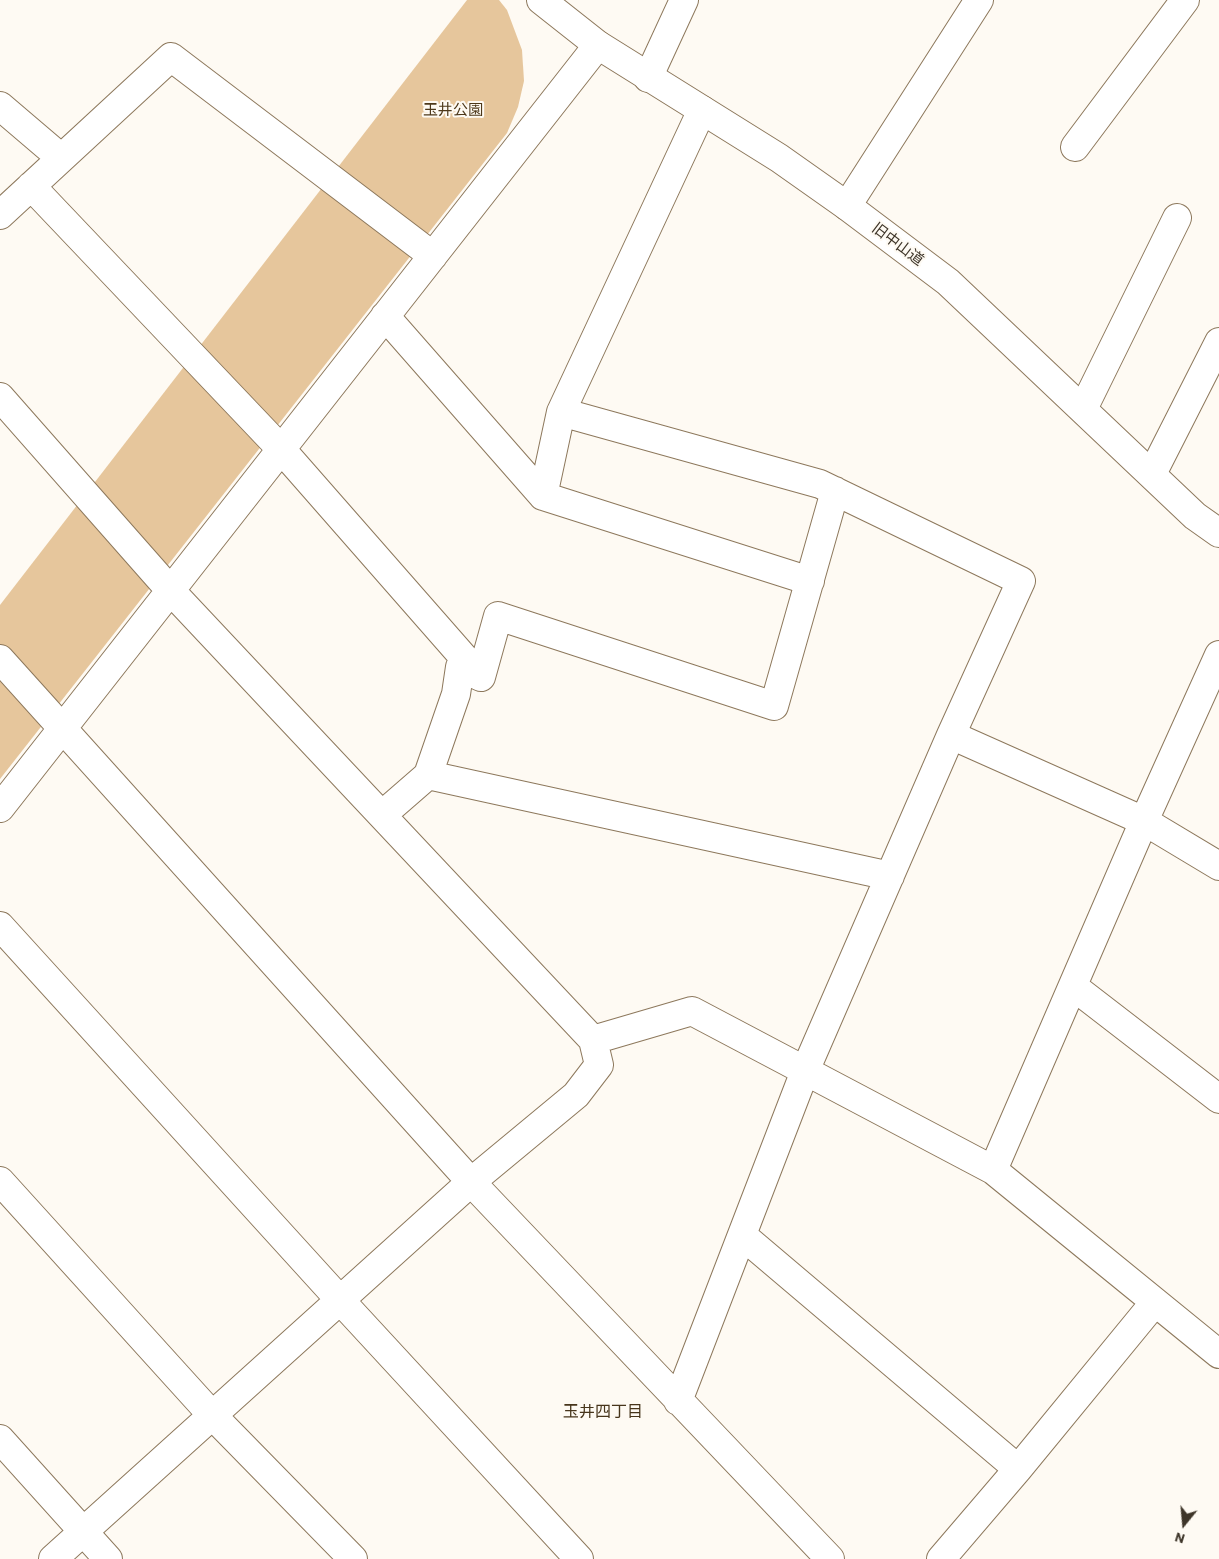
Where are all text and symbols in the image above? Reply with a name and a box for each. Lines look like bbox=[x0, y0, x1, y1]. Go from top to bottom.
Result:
park label: 玉井公園 bbox=[423, 101, 483, 119]
street label: 旧中山道 bbox=[869, 219, 927, 269]
district label: 玉井四丁目 bbox=[563, 1402, 643, 1422]
north arrow bbox=[1159, 1499, 1209, 1549]
text: N bbox=[1173, 1529, 1186, 1548]

